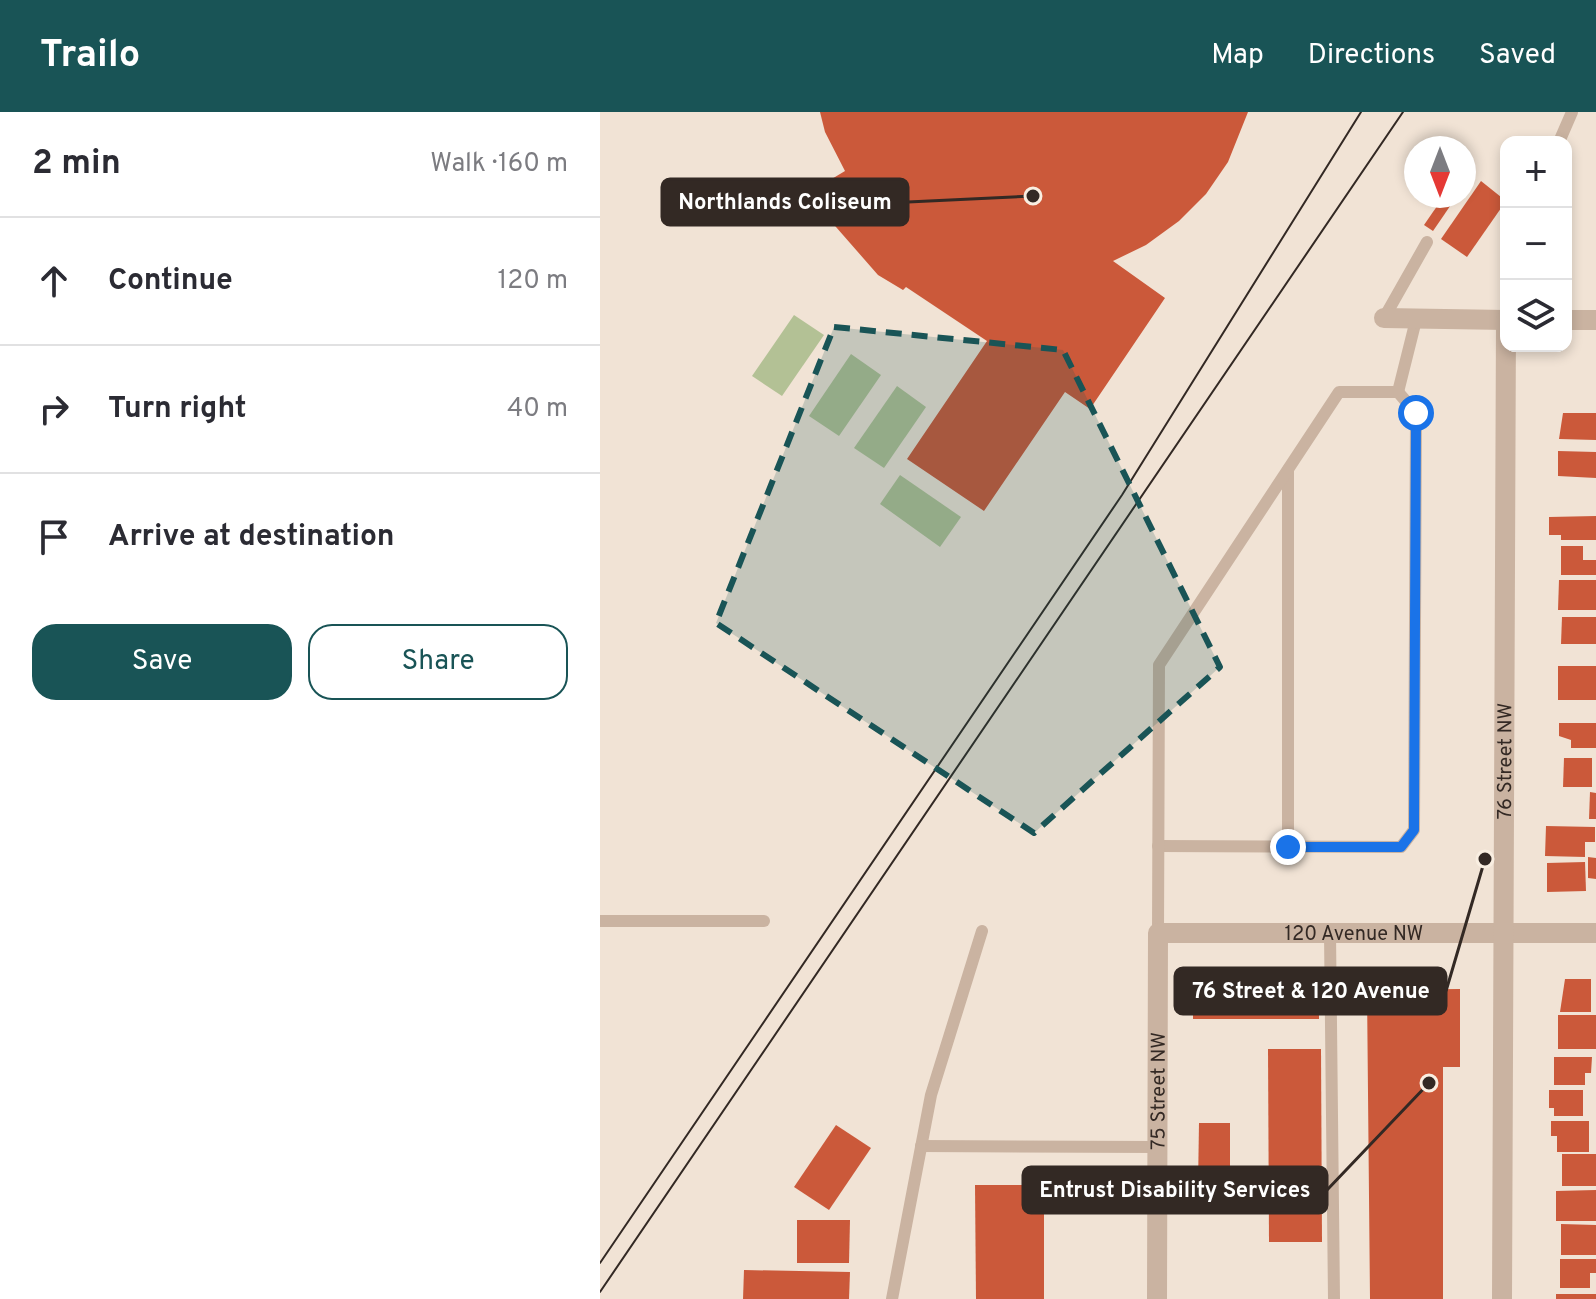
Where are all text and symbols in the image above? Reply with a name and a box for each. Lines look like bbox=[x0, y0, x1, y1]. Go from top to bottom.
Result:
text: Trailo bbox=[40, 32, 140, 81]
text: Map bbox=[1211, 38, 1264, 74]
text: Directions bbox=[1308, 38, 1435, 74]
text: Saved bbox=[1479, 38, 1556, 74]
north arrow bbox=[1404, 136, 1476, 208]
map controls bbox=[1500, 136, 1572, 352]
button: + bbox=[1500, 136, 1572, 208]
text: 2 min bbox=[32, 143, 121, 186]
text: Walk · 160 m bbox=[430, 148, 568, 181]
callout: Northlands Coliseum bbox=[662, 179, 908, 225]
text: Northlands Coliseum bbox=[678, 190, 892, 217]
button: − bbox=[1500, 208, 1572, 280]
icon: ahead bbox=[32, 259, 76, 303]
text: Continue bbox=[108, 263, 233, 300]
text: 120 m bbox=[498, 265, 568, 298]
button: layers bbox=[1500, 280, 1572, 352]
icon: right bbox=[32, 387, 76, 431]
text: Turn right bbox=[108, 391, 246, 428]
text: 40 m bbox=[507, 393, 568, 426]
route start bbox=[1398, 395, 1434, 431]
icon: arrive bbox=[32, 515, 76, 559]
text: Arrive at destination bbox=[108, 519, 394, 556]
button: Save bbox=[32, 624, 292, 700]
button: Share bbox=[308, 624, 568, 700]
street label: 76 Street NW bbox=[1493, 703, 1519, 819]
route end bbox=[1270, 829, 1306, 865]
street label: 120 Avenue NW bbox=[1285, 922, 1423, 948]
callout: 76 Street & 120 Avenue bbox=[1175, 968, 1446, 1014]
text: 76 Street & 120 Avenue bbox=[1192, 979, 1430, 1006]
street label: 75 Street NW bbox=[1146, 1032, 1173, 1150]
callout: Entrust Disability Services bbox=[1023, 1167, 1327, 1213]
text: Entrust Disability Services bbox=[1039, 1178, 1311, 1205]

